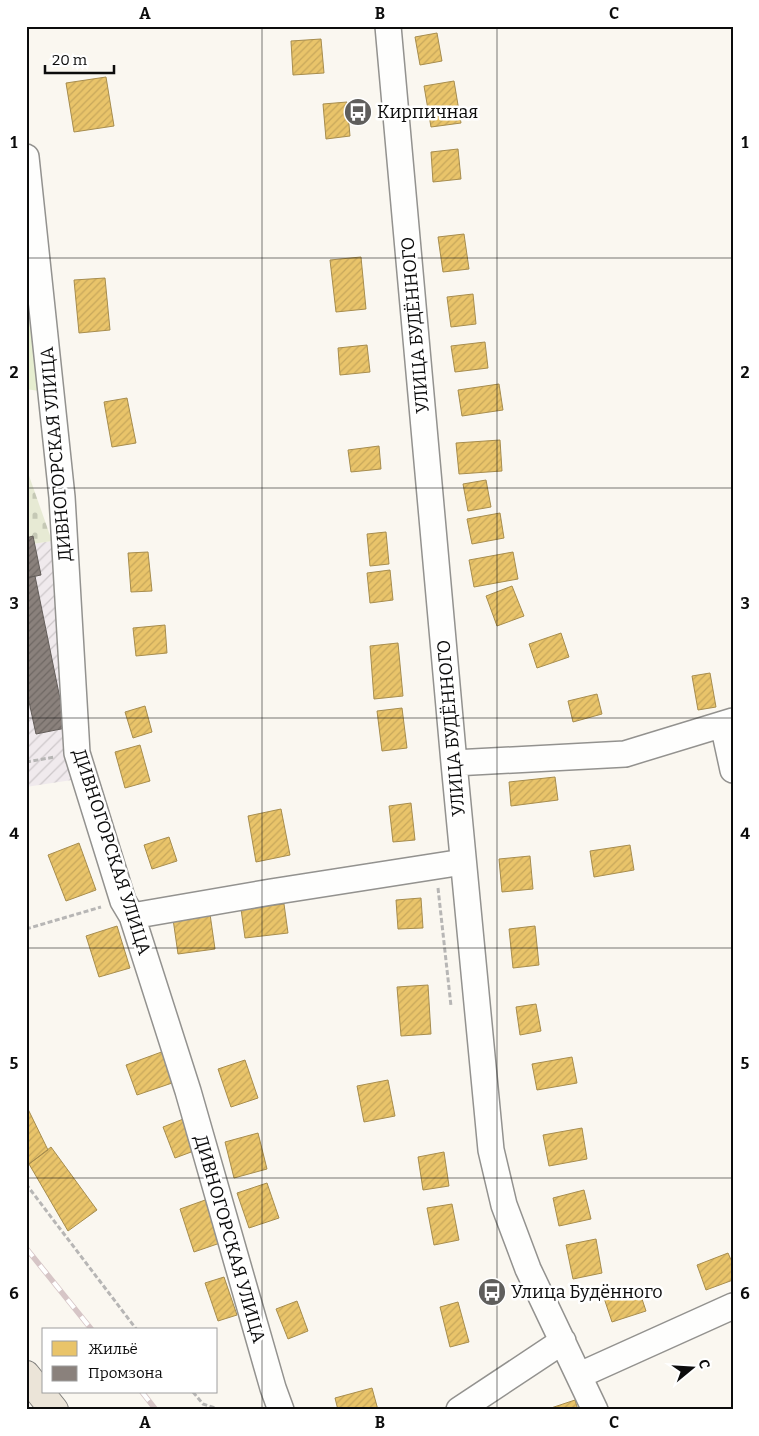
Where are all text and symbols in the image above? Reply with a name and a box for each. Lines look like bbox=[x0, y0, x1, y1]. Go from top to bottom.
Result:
text: A bbox=[139, 4, 151, 23]
text: B bbox=[375, 4, 385, 23]
text: C bbox=[609, 4, 619, 23]
scale bar bbox=[45, 42, 114, 74]
text: 20 m bbox=[52, 51, 88, 69]
bus stop icon: Кирпичная bbox=[343, 97, 373, 127]
place label: Кирпичная bbox=[377, 101, 478, 123]
text: 1 bbox=[11, 133, 18, 152]
text: 1 bbox=[742, 133, 749, 152]
street label: УЛИЦА БУДЁННОГО bbox=[396, 236, 434, 414]
street label: ДИВНОГОРСКАЯ УЛИЦА bbox=[36, 346, 76, 562]
text: 2 bbox=[9, 363, 19, 382]
text: 2 bbox=[740, 363, 750, 382]
text: 3 bbox=[9, 594, 19, 613]
text: 3 bbox=[740, 594, 750, 613]
street label: УЛИЦА БУДЁННОГО bbox=[432, 639, 470, 817]
street label: ДИВНОГОРСКАЯ УЛИЦА bbox=[68, 746, 156, 958]
text: 4 bbox=[9, 824, 19, 843]
text: 4 bbox=[740, 824, 750, 843]
text: 5 bbox=[10, 1054, 19, 1073]
text: 5 bbox=[741, 1054, 750, 1073]
street label: ДИВНОГОРСКАЯ УЛИЦА bbox=[190, 1133, 270, 1346]
bus stop icon: Улица Будённого bbox=[477, 1277, 507, 1307]
place label: Улица Будённого bbox=[511, 1281, 663, 1303]
text: 6 bbox=[9, 1284, 19, 1303]
text: 6 bbox=[740, 1284, 750, 1303]
legend bbox=[42, 1328, 218, 1394]
text: Жильё bbox=[88, 1340, 138, 1358]
north arrow bbox=[666, 1344, 716, 1394]
text: С bbox=[694, 1357, 713, 1371]
text: Промзона bbox=[88, 1364, 163, 1382]
text: A bbox=[139, 1413, 151, 1432]
text: B bbox=[375, 1413, 385, 1432]
text: C bbox=[609, 1413, 619, 1432]

